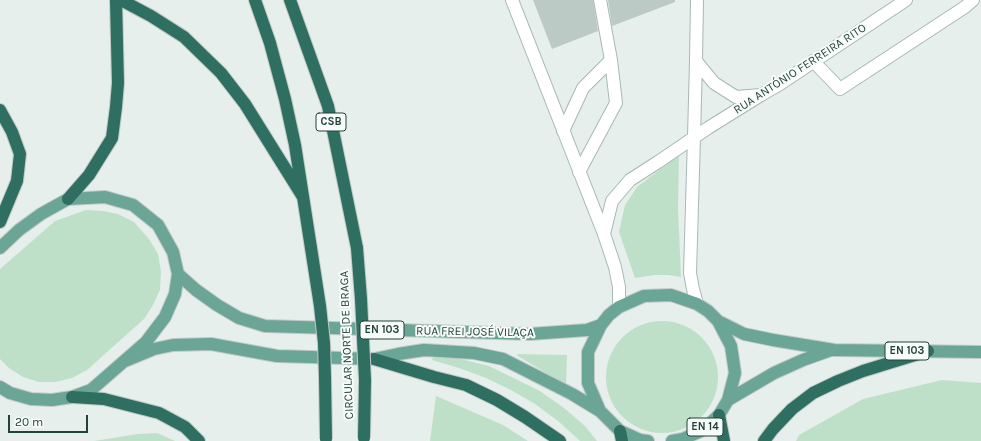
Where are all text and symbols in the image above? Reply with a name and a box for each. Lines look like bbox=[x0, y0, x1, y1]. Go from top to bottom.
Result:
street label: RUA ANTÓNIO FERREIRA RITO bbox=[731, 21, 869, 117]
road number: CSB bbox=[316, 113, 346, 131]
street label: CIRCULAR NORTE DE BRAGA bbox=[337, 270, 357, 420]
road number: EN 103 bbox=[360, 321, 404, 339]
street label: RUA FREI JOSÉ VILAÇA bbox=[416, 324, 534, 340]
road number: EN 103 bbox=[885, 342, 929, 360]
scale bar bbox=[10, 407, 90, 433]
text: 20 m bbox=[15, 415, 43, 429]
road number: EN 14 bbox=[687, 418, 723, 436]

